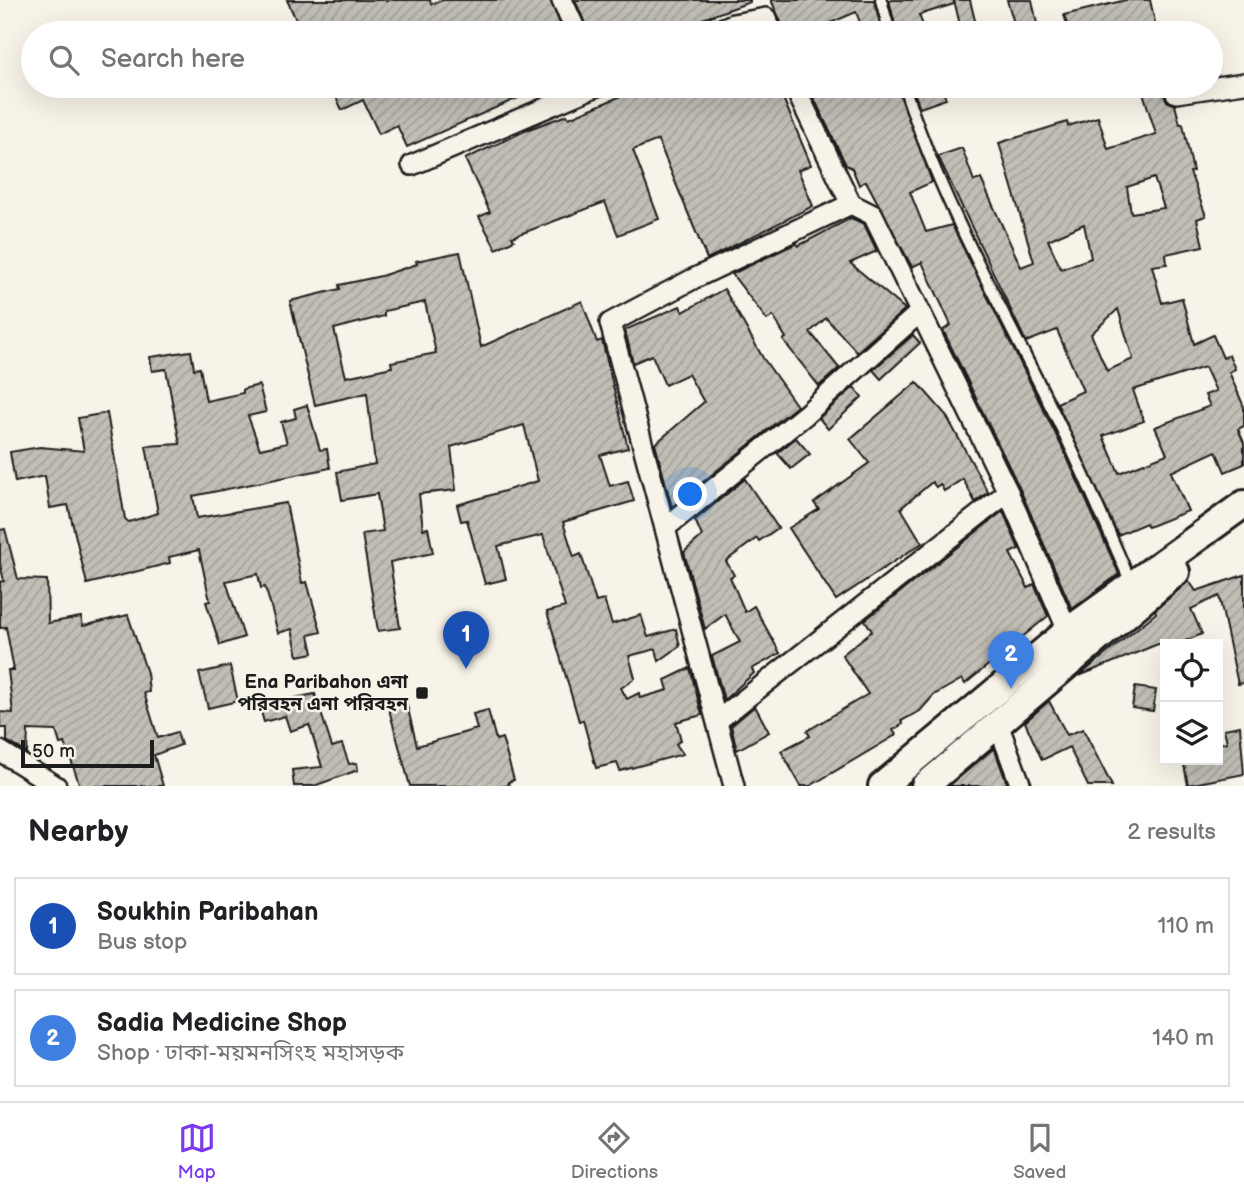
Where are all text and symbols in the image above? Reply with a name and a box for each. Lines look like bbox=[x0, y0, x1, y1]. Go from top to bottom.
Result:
search box bbox=[21, 21, 1223, 98]
icon: search bbox=[45, 41, 83, 79]
text: Search here bbox=[101, 44, 245, 75]
your location bbox=[673, 477, 707, 511]
pin: 1 bbox=[443, 611, 489, 669]
pin: 2 bbox=[988, 631, 1034, 689]
map controls bbox=[1160, 639, 1223, 765]
button: locate bbox=[1160, 639, 1223, 702]
place label: Ena Paribahon এনা পরিবহন এনা পরিবহন bbox=[237, 671, 409, 716]
marker: Ena Paribahon এনা পরিবহন এনা পরিবহন bbox=[414, 685, 430, 701]
button: layers bbox=[1160, 702, 1223, 765]
scale bar bbox=[21, 737, 154, 769]
text: 50 m bbox=[32, 740, 75, 763]
text: Nearby bbox=[28, 814, 128, 850]
text: 2 results bbox=[1127, 818, 1216, 846]
text: Soukhin Paribahan bbox=[97, 897, 319, 928]
text: 1 bbox=[48, 912, 58, 940]
text: 110 m bbox=[1157, 912, 1214, 940]
text: Bus stop bbox=[97, 928, 187, 956]
text: Sadia Medicine Shop bbox=[97, 1008, 347, 1039]
text: 2 bbox=[46, 1024, 60, 1052]
text: 140 m bbox=[1152, 1024, 1214, 1052]
text: Shop · ঢাকা-ময়মনসিংহ মহাসড়ক bbox=[97, 1039, 404, 1067]
tab: Map bbox=[178, 1119, 216, 1184]
tab: Directions bbox=[571, 1119, 658, 1184]
tab: Saved bbox=[1013, 1119, 1066, 1184]

